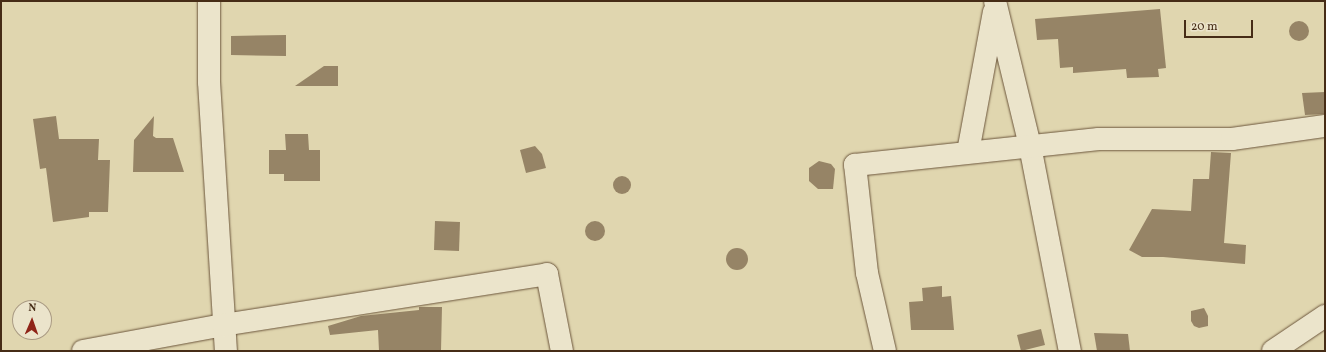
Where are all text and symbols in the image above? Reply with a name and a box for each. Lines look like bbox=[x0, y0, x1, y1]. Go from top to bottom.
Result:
scale bar bbox=[1186, 12, 1255, 38]
text: 20 m bbox=[1191, 19, 1218, 35]
north arrow bbox=[12, 300, 52, 340]
text: N bbox=[28, 301, 37, 316]

